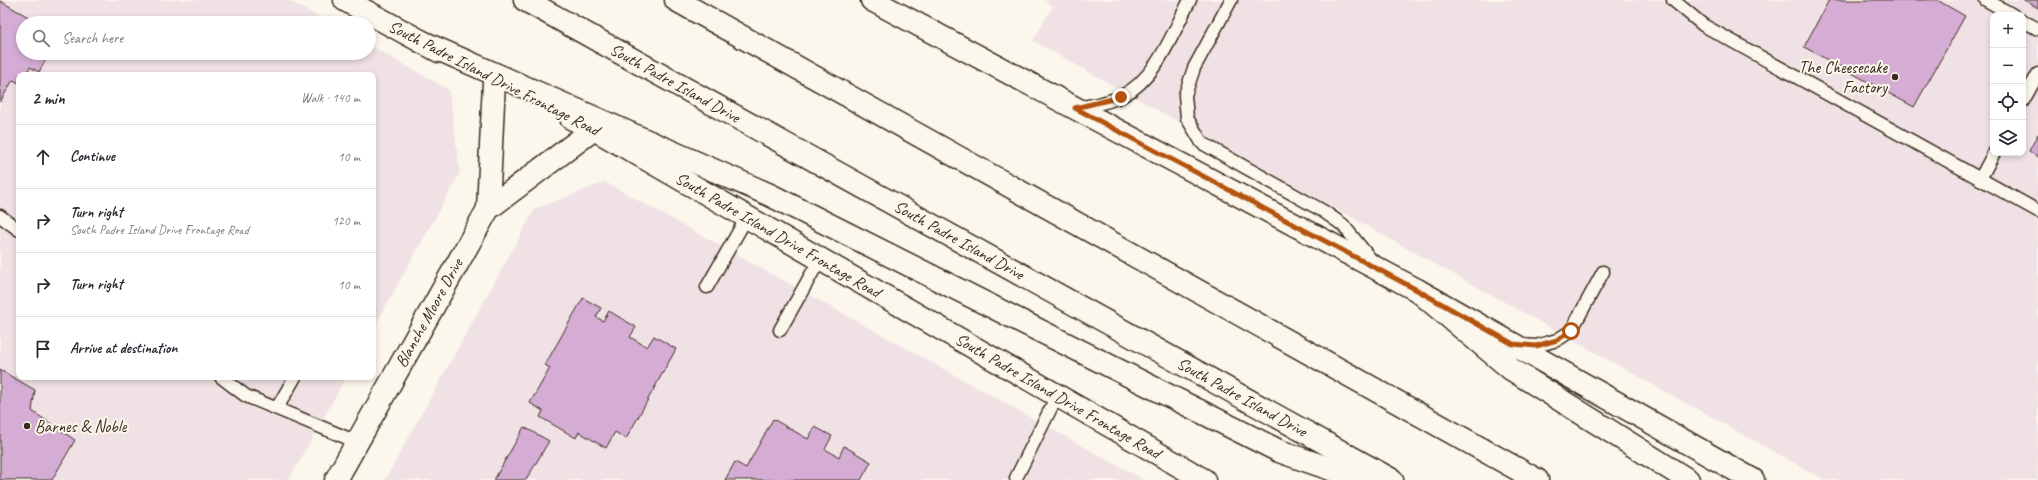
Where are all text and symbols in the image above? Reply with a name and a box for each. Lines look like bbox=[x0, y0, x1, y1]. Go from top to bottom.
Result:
map controls bbox=[1990, 12, 2026, 156]
button: + bbox=[1990, 12, 2026, 48]
search box bbox=[16, 16, 376, 60]
street label: South Padre Island Drive Frontage Road bbox=[385, 16, 605, 141]
icon: search bbox=[30, 27, 52, 49]
text: Search here bbox=[62, 29, 123, 48]
street label: South Padre Island Drive bbox=[606, 39, 745, 128]
button: − bbox=[1990, 48, 2026, 84]
place label: The Cheesecake Factory bbox=[1798, 57, 1888, 98]
marker: The Cheesecake Factory bbox=[1890, 72, 1900, 82]
button: locate bbox=[1990, 84, 2026, 120]
text: 2 min bbox=[32, 88, 65, 109]
route end bbox=[1112, 88, 1130, 106]
text: Walk · 140 m bbox=[301, 90, 360, 106]
button: layers bbox=[1990, 120, 2026, 156]
icon: ahead bbox=[32, 146, 54, 168]
text: Continue bbox=[70, 147, 115, 166]
text: 10 m bbox=[338, 149, 360, 165]
street label: South Padre Island Drive Frontage Road bbox=[672, 167, 886, 304]
street label: South Padre Island Drive bbox=[890, 196, 1029, 285]
text: Turn right bbox=[70, 203, 123, 222]
icon: right bbox=[32, 210, 54, 232]
text: 120 m bbox=[332, 213, 360, 229]
text: South Padre Island Drive Frontage Road bbox=[70, 222, 249, 238]
street label: Blanche Moore Drive bbox=[390, 254, 468, 371]
icon: right bbox=[32, 274, 54, 296]
text: Turn right bbox=[70, 275, 123, 294]
text: 10 m bbox=[338, 277, 360, 293]
route start bbox=[1562, 322, 1580, 340]
street label: South Padre Island Drive Frontage Road bbox=[952, 328, 1166, 465]
icon: arrive bbox=[32, 338, 54, 360]
text: Arrive at destination bbox=[70, 339, 177, 358]
street label: South Padre Island Drive bbox=[1173, 353, 1312, 442]
place label: Barnes & Noble bbox=[35, 416, 128, 437]
marker: Barnes & Noble bbox=[22, 421, 32, 431]

